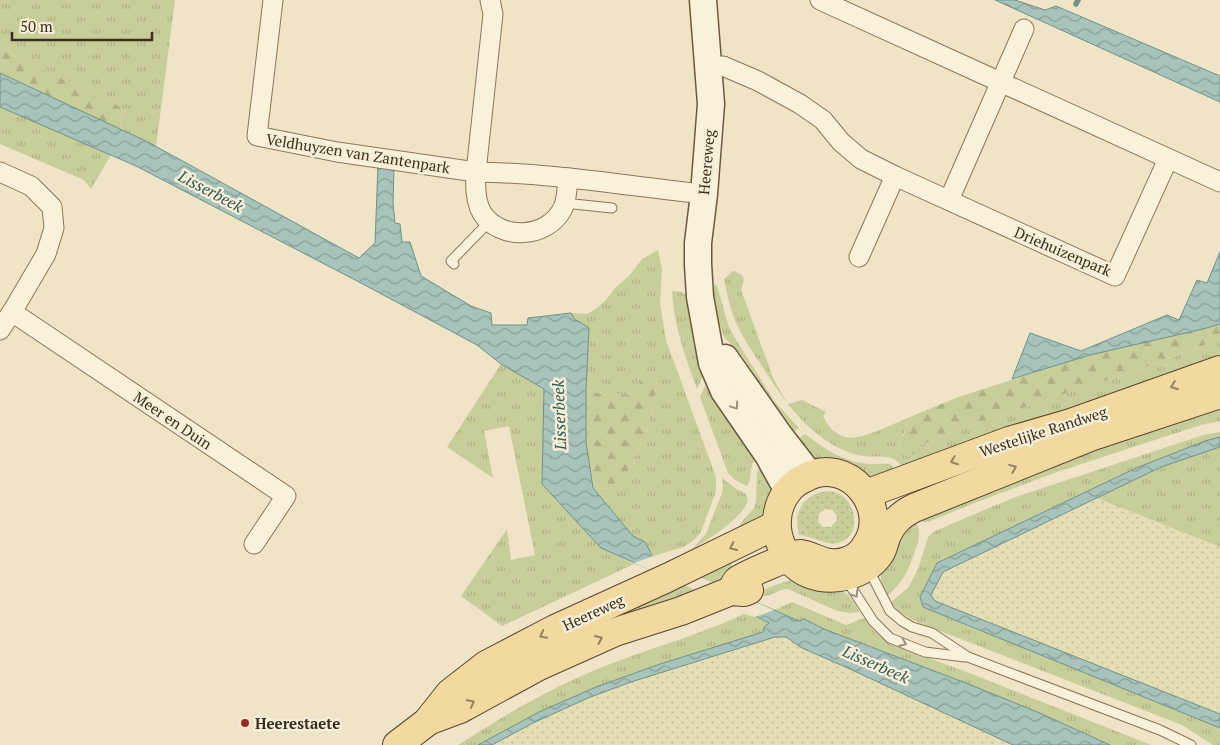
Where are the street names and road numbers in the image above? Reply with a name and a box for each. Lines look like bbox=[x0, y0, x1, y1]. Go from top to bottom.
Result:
street label: Heereweg bbox=[693, 127, 719, 195]
street label: Veldhuyzen van Zantenpark bbox=[265, 129, 452, 177]
street label: Driehuizenpark bbox=[1011, 222, 1115, 281]
street label: Meer en Duin bbox=[130, 386, 216, 454]
street label: Westelijke Randweg bbox=[977, 401, 1110, 461]
street label: Heereweg bbox=[559, 589, 628, 635]

